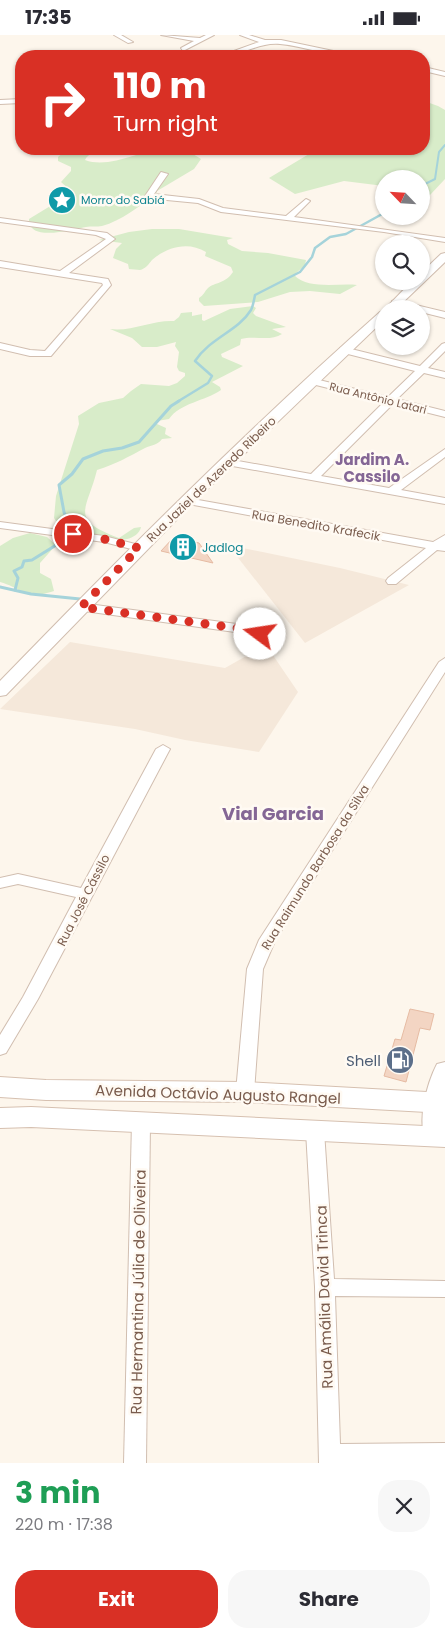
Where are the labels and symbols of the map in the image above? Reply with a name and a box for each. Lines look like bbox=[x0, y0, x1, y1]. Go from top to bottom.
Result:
north arrow bbox=[375, 170, 430, 225]
place icon: Morro do Sabiá bbox=[47, 185, 77, 215]
place label: Morro do Sabiá bbox=[81, 192, 165, 208]
street label: Rua Antônio Latari bbox=[328, 378, 429, 418]
street label: Rua Jaziel de Azeredo Ribeiro bbox=[142, 412, 280, 546]
district label: Jardim A. Cassilo bbox=[335, 449, 409, 487]
street label: Rua Benedito Krafecik bbox=[250, 505, 382, 545]
pin bbox=[52, 513, 94, 555]
building icon: Jadlog bbox=[168, 532, 198, 562]
place label: Jadlog bbox=[202, 539, 243, 556]
position arrow bbox=[233, 607, 285, 659]
street label: Rua Raimundo Barbosa da Silva bbox=[257, 781, 373, 953]
district label: Vial Garcia bbox=[222, 801, 324, 826]
street label: Rua José Cássilo bbox=[53, 851, 114, 949]
fuel station icon: Shell bbox=[385, 1045, 415, 1075]
place label: Shell bbox=[346, 1050, 381, 1071]
street label: Avenida Octávio Augusto Rangel bbox=[95, 1079, 341, 1109]
street label: Rua Hermantina Júlia de Oliveira bbox=[125, 1169, 151, 1415]
street label: Rua Amália David Trinca bbox=[310, 1205, 338, 1389]

